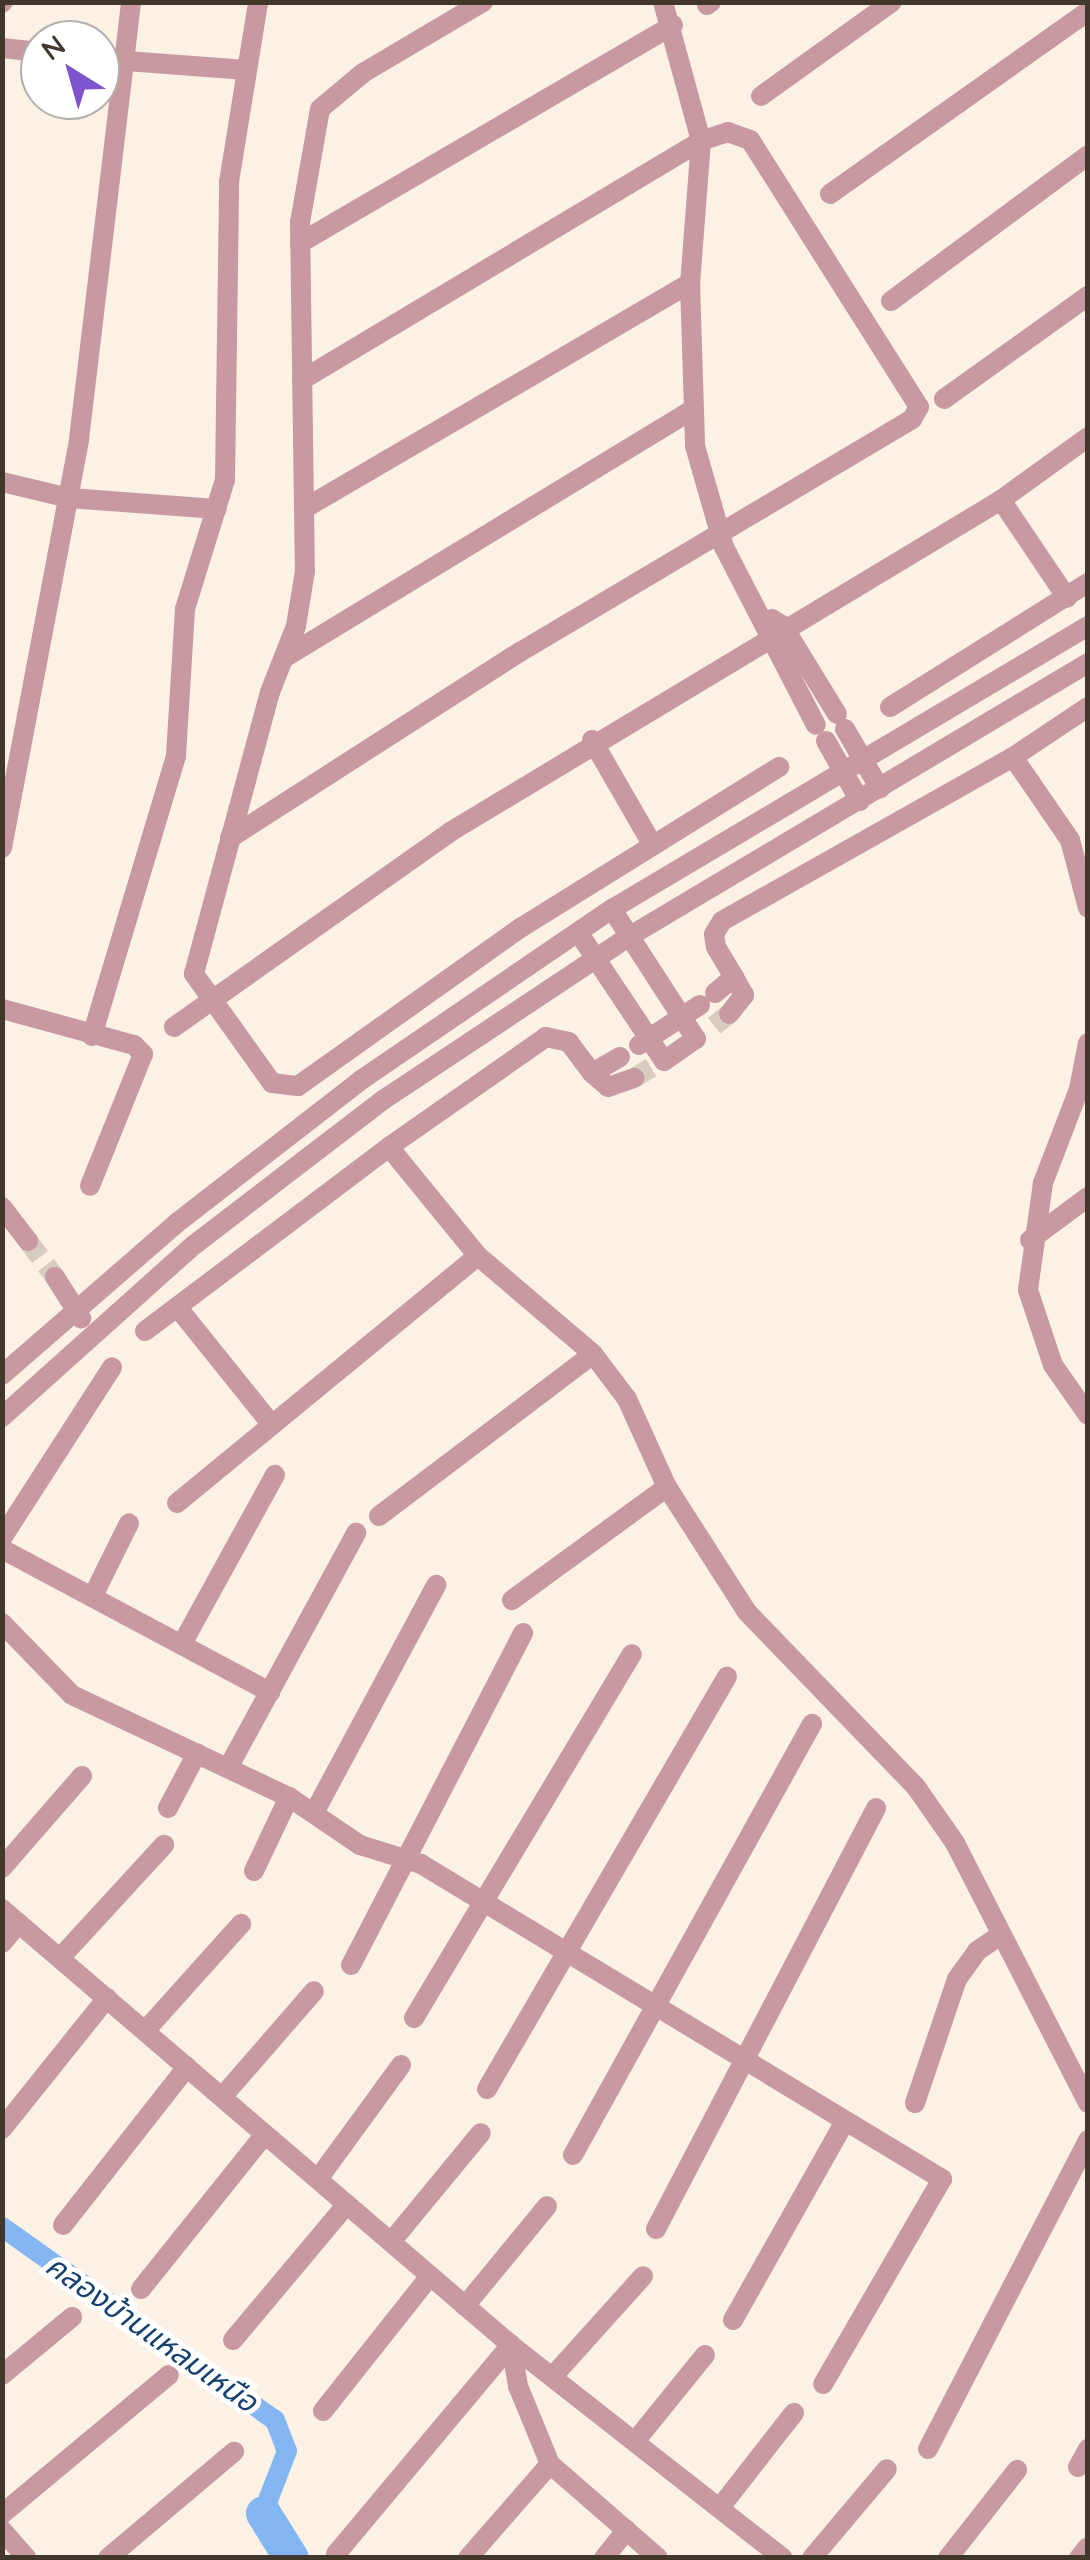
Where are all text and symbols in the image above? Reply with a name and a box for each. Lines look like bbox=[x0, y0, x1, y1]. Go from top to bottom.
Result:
north arrow bbox=[20, 20, 120, 120]
text: N bbox=[34, 27, 72, 67]
water label: คลองบ้านแหลมเหนือ bbox=[39, 2247, 265, 2419]

